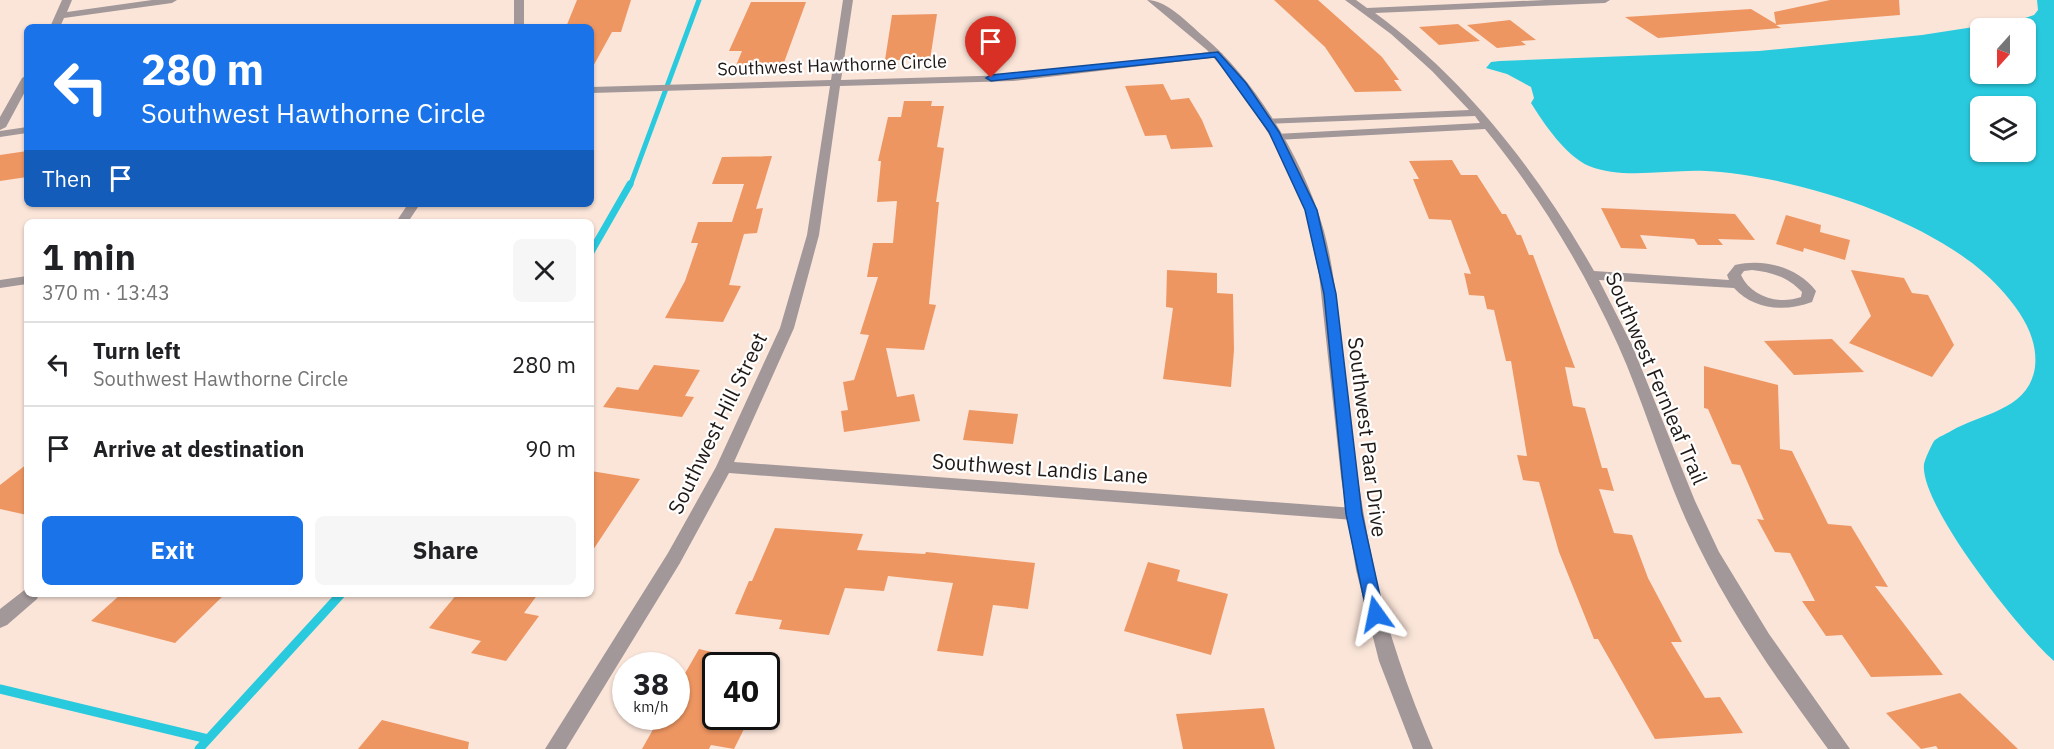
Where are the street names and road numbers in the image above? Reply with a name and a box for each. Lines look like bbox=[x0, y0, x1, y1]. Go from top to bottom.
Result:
street label: Southwest Hawthorne Circle bbox=[717, 49, 947, 81]
street label: Southwest Fernleaf Trail bbox=[1599, 267, 1715, 489]
street label: Southwest Hill Street bbox=[661, 327, 773, 519]
street label: Southwest Paar Drive bbox=[1342, 335, 1394, 539]
street label: Southwest Landis Lane bbox=[931, 446, 1149, 490]

